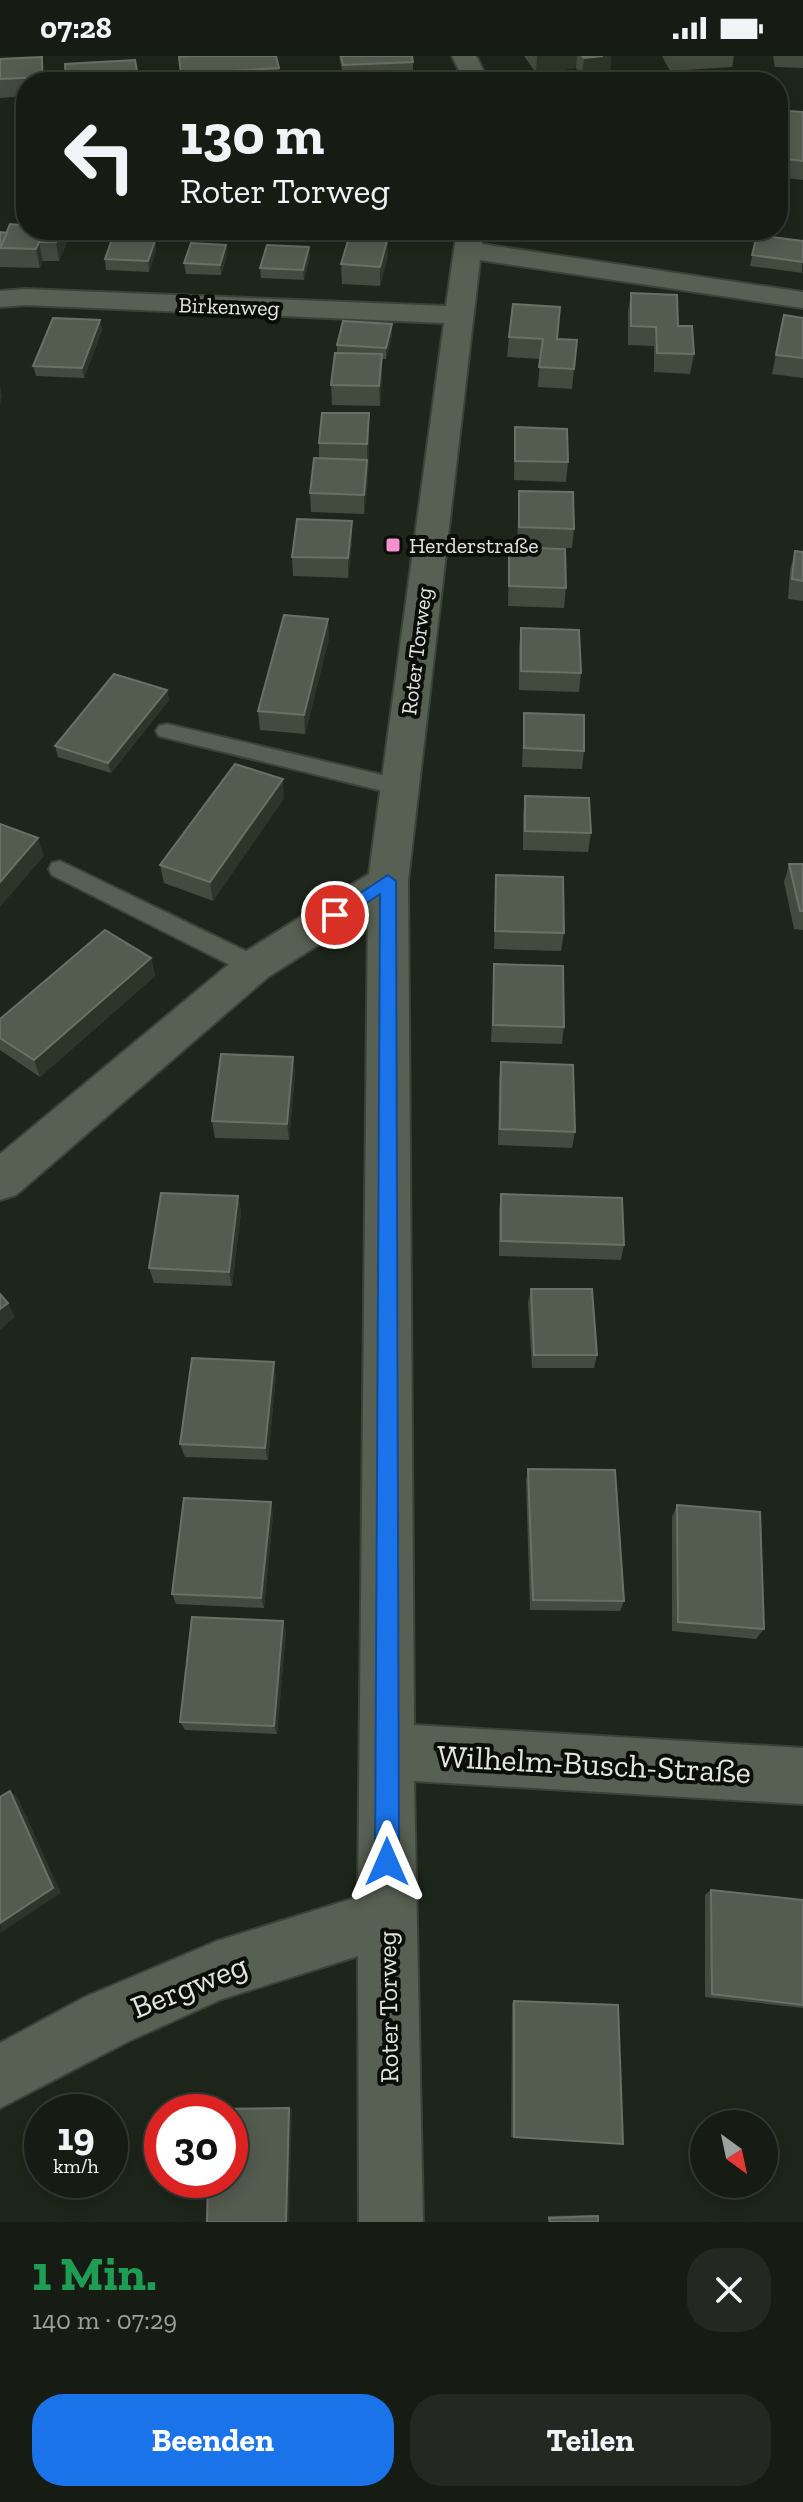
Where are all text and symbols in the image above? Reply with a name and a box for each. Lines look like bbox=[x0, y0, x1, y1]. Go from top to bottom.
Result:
text: 07:28 bbox=[40, 10, 112, 46]
text: 130 m bbox=[180, 101, 324, 168]
icon: left bbox=[48, 104, 152, 208]
text: Roter Torweg bbox=[180, 169, 390, 212]
street label: Birkenweg bbox=[178, 291, 280, 322]
place label: Herderstraße bbox=[409, 532, 539, 559]
marker: Herderstraße bbox=[384, 536, 402, 554]
street label: Roter Torweg bbox=[395, 586, 438, 716]
pin bbox=[301, 881, 369, 949]
icon: arrive bbox=[313, 893, 357, 937]
street label: Wilhelm-Busch-Straße bbox=[436, 1737, 752, 1791]
position arrow bbox=[345, 1820, 429, 1904]
street label: Roter Torweg bbox=[371, 1931, 405, 2083]
street label: Bergweg bbox=[125, 1946, 253, 2026]
speed limit sign: 30 bbox=[144, 2094, 248, 2198]
north arrow bbox=[690, 2110, 778, 2198]
map controls bbox=[690, 2110, 778, 2198]
text: 19 bbox=[57, 2112, 95, 2160]
text: km/h bbox=[53, 2154, 99, 2178]
text: 1 Min. bbox=[32, 2245, 157, 2302]
button: close bbox=[687, 2248, 771, 2332]
text: 140 m · 07:29 bbox=[32, 2304, 177, 2336]
button: Beenden bbox=[32, 2394, 394, 2486]
button: Teilen bbox=[410, 2394, 771, 2486]

